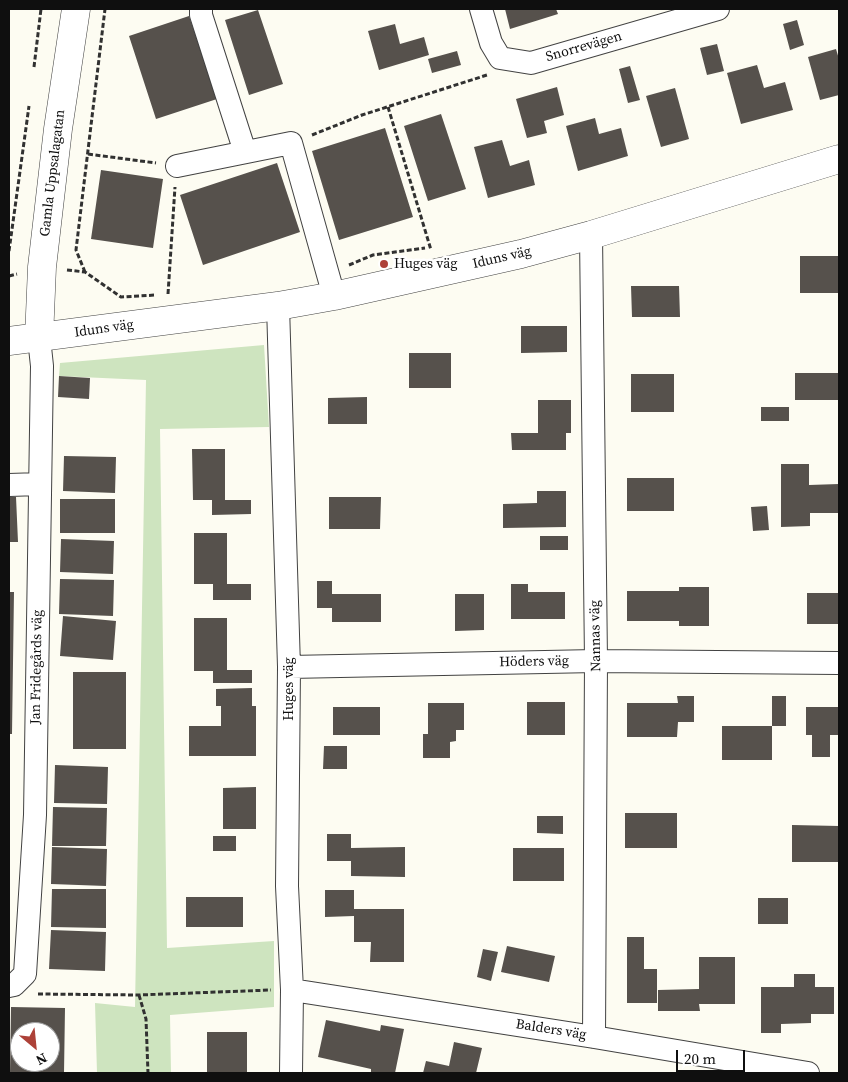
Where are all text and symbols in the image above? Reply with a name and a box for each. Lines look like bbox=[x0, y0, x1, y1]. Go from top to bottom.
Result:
street label: Snorrevägen bbox=[544, 28, 624, 66]
street label: Gamla Uppsalagatan bbox=[37, 109, 69, 237]
street label: Iduns väg bbox=[471, 243, 533, 273]
place label: Huges väg bbox=[394, 256, 457, 272]
marker: Huges väg bbox=[378, 258, 390, 270]
street label: Iduns väg bbox=[73, 317, 135, 341]
street label: Nannas väg bbox=[587, 600, 605, 672]
street label: Jan Fridegårds väg bbox=[28, 609, 46, 725]
street label: Höders väg bbox=[499, 653, 569, 671]
street label: Huges väg bbox=[281, 657, 297, 721]
street label: Balders väg bbox=[514, 1016, 588, 1044]
north arrow bbox=[10, 1022, 60, 1072]
scale bar bbox=[678, 1040, 747, 1072]
text: N bbox=[32, 1048, 51, 1071]
text: 20 m bbox=[684, 1048, 716, 1069]

